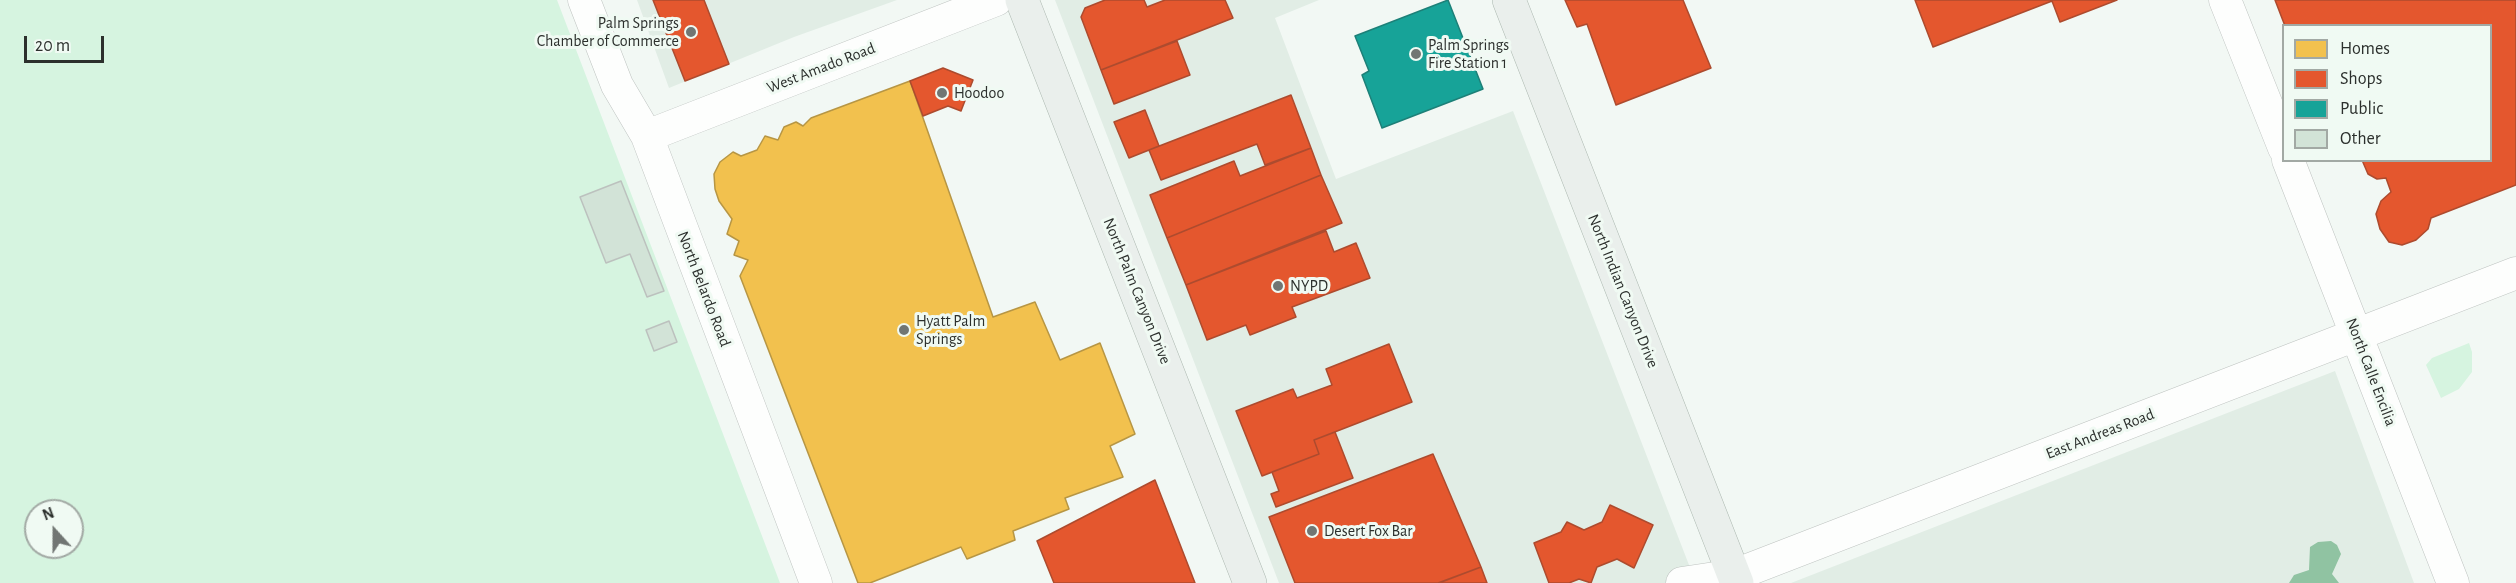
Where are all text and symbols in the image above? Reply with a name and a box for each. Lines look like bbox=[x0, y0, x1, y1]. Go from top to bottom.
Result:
place label: Palm Springs Chamber of Commerce bbox=[537, 13, 679, 51]
scale bar bbox=[27, 24, 106, 62]
legend bbox=[2282, 24, 2492, 162]
marker: Palm Springs Chamber of Commerce bbox=[684, 25, 698, 39]
place label: Palm Springs Fire Station 1 bbox=[1428, 35, 1509, 73]
text: 20 m bbox=[35, 37, 70, 55]
street label: West Amado Road bbox=[764, 39, 878, 97]
text: Homes bbox=[2340, 40, 2390, 58]
marker: Palm Springs Fire Station 1 bbox=[1409, 47, 1423, 61]
text: Shops bbox=[2340, 70, 2382, 88]
place label: Hoodoo bbox=[954, 83, 1004, 103]
marker: Hoodoo bbox=[935, 86, 949, 100]
text: Public bbox=[2340, 100, 2383, 118]
text: Other bbox=[2340, 130, 2381, 148]
street label: North Indian Canyon Drive bbox=[1583, 211, 1663, 371]
street label: North Palm Canyon Drive bbox=[1099, 215, 1175, 367]
street label: North Belardo Road bbox=[673, 228, 735, 350]
place label: NYPD bbox=[1290, 276, 1328, 296]
marker: NYPD bbox=[1271, 279, 1285, 293]
place label: Hyatt Palm Springs bbox=[916, 311, 985, 349]
street label: North Calle Encilia bbox=[2342, 315, 2400, 429]
marker: Hyatt Palm Springs bbox=[897, 323, 911, 337]
street label: East Andreas Road bbox=[2043, 405, 2157, 463]
north arrow bbox=[24, 499, 84, 559]
text: N bbox=[40, 505, 56, 524]
place label: Desert Fox Bar bbox=[1324, 521, 1412, 541]
marker: Desert Fox Bar bbox=[1305, 524, 1319, 538]

